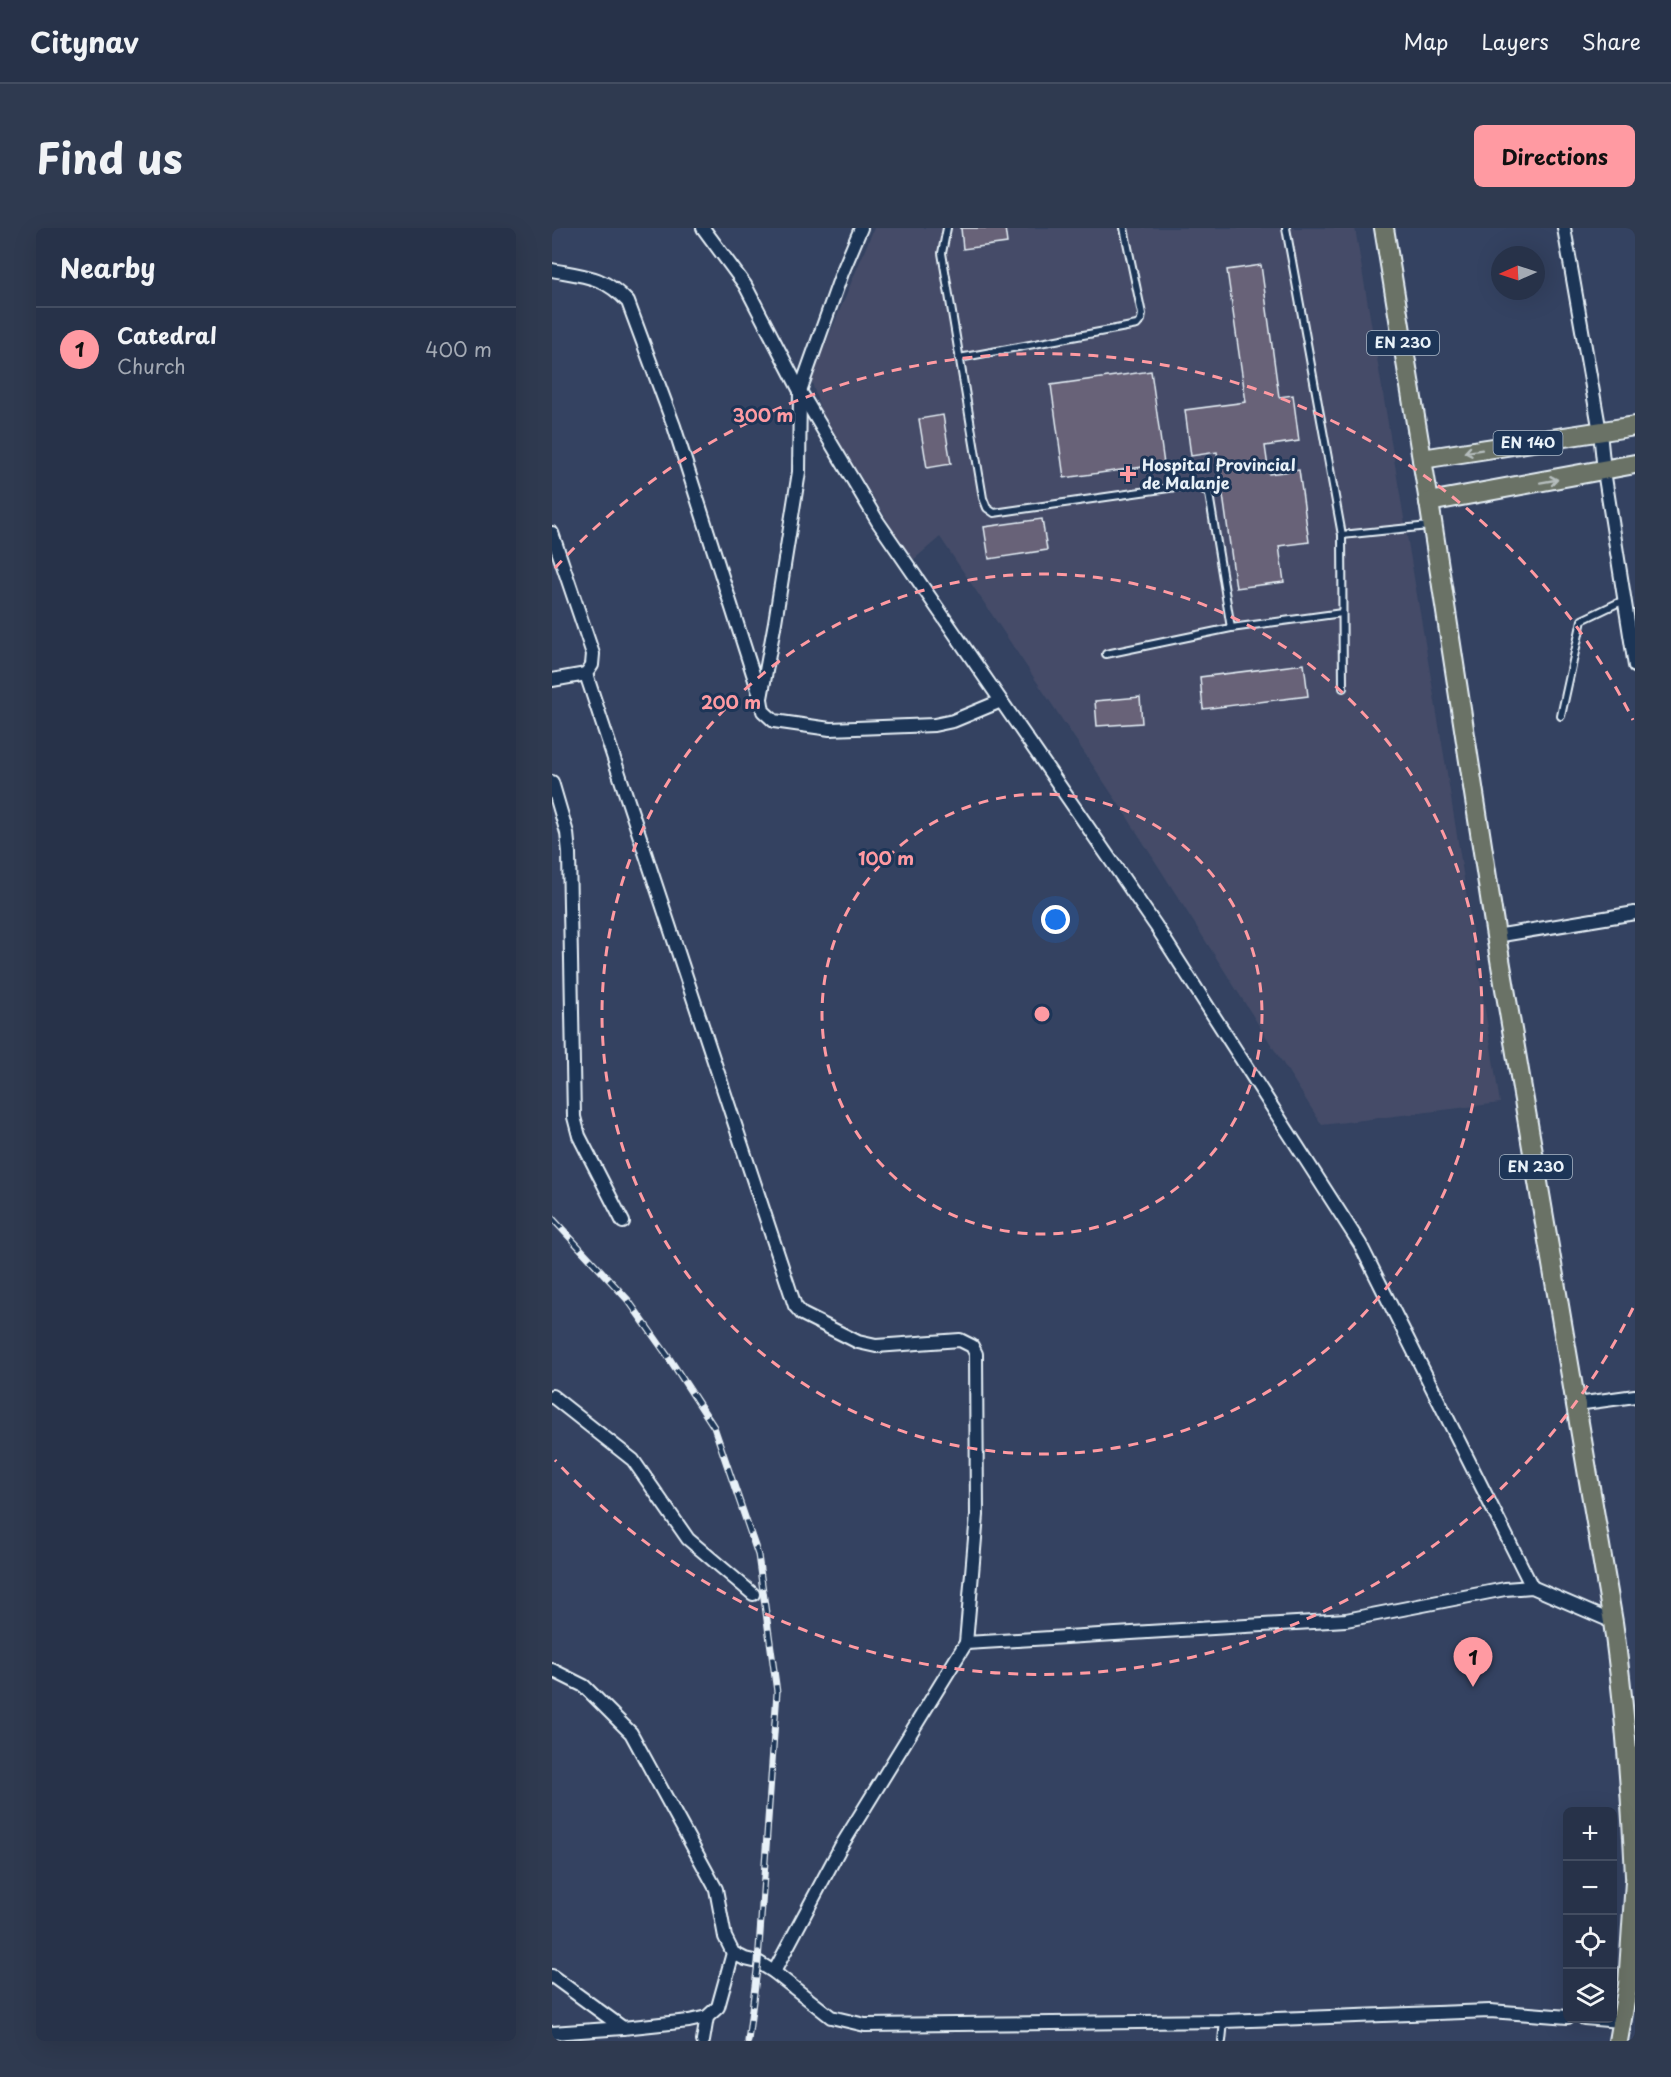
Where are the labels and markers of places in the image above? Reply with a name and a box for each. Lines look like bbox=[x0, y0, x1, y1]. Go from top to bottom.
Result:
place label: Hospital Provincial de Malanje bbox=[1142, 452, 1296, 494]
marker: Hospital Provincial de Malanje bbox=[1119, 465, 1137, 483]
centre of rings bbox=[1032, 1004, 1052, 1024]
pin: 1 bbox=[1454, 1638, 1492, 1687]

